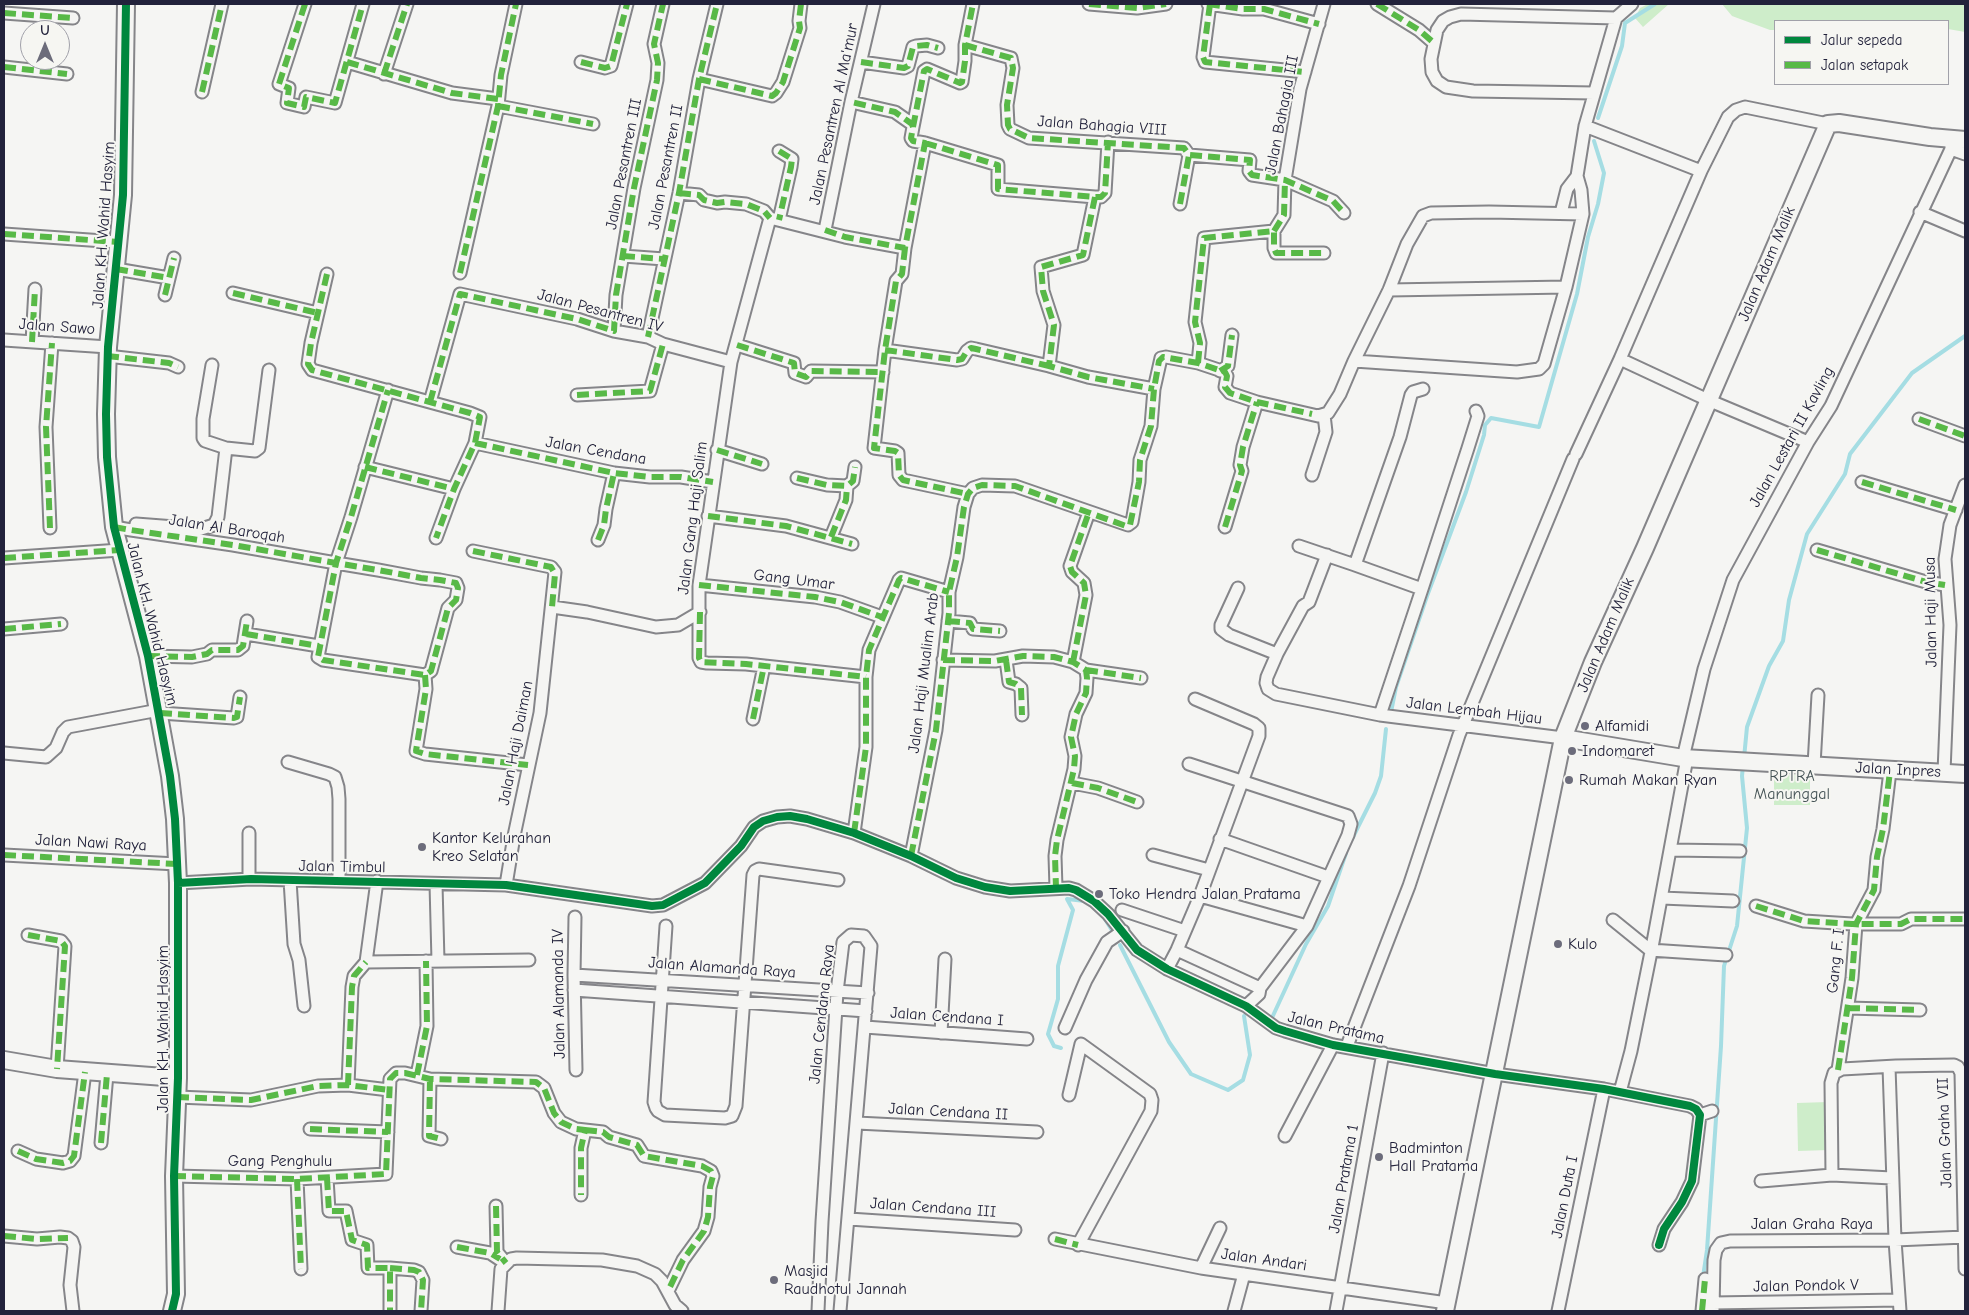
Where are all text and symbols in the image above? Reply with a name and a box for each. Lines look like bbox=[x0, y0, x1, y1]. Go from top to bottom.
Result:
north arrow bbox=[20, 20, 70, 70]
legend bbox=[1774, 20, 1949, 85]
street label: Jalan Pesantren Al Ma'mur bbox=[805, 21, 863, 207]
text: U bbox=[40, 22, 50, 39]
text: Jalur sepeda bbox=[1821, 31, 1902, 49]
street label: Jalan Bahagia III bbox=[1261, 54, 1303, 176]
text: Jalan setapak bbox=[1821, 56, 1908, 74]
street label: Jalan Pesantren III bbox=[602, 97, 646, 231]
street label: Jalan Pesantren II bbox=[644, 103, 688, 231]
street label: Jalan Bahagia VIII bbox=[1037, 112, 1167, 140]
street label: Jalan KH. Wahid Hasyim bbox=[89, 141, 119, 309]
street label: Jalan Adam Malik bbox=[1734, 204, 1800, 324]
street label: Jalan Pesantren IV bbox=[535, 285, 665, 337]
street label: Jalan Sawo bbox=[18, 315, 96, 339]
street label: Jalan Lestari II Kavling bbox=[1745, 363, 1839, 511]
street label: Jalan Cendana bbox=[544, 433, 648, 469]
street label: Jalan Gang Haji Salim bbox=[674, 440, 712, 596]
street label: Jalan Al Baroqah bbox=[167, 510, 287, 548]
street label: Jalan KH. Wahid Hasyim bbox=[122, 540, 182, 708]
street label: Jalan Haji Musa bbox=[1920, 557, 1942, 667]
street label: Gang Umar bbox=[752, 566, 836, 594]
street label: Jalan Adam Malik bbox=[1573, 575, 1639, 695]
street label: Jalan Haji Mualim Arab bbox=[905, 592, 943, 754]
street label: Jalan Haji Daiman bbox=[495, 679, 537, 807]
street label: Jalan Lembah Hijau bbox=[1405, 693, 1543, 729]
place label: Alfamidi bbox=[1595, 716, 1649, 736]
marker: Alfamidi bbox=[1579, 720, 1591, 732]
place label: Indomaret bbox=[1582, 741, 1654, 761]
marker: Indomaret bbox=[1566, 745, 1578, 757]
street label: Jalan Inpres bbox=[1855, 758, 1941, 782]
park label: RPTRA Manunggal bbox=[1754, 766, 1830, 804]
place label: Rumah Makan Ryan bbox=[1579, 770, 1717, 790]
marker: Rumah Makan Ryan bbox=[1563, 774, 1575, 786]
place label: Kantor Kelurahan Kreo Selatan bbox=[432, 828, 551, 866]
street label: Jalan Nawi Raya bbox=[35, 830, 147, 856]
marker: Kantor Kelurahan Kreo Selatan bbox=[416, 841, 428, 853]
street label: Jalan Timbul bbox=[298, 857, 386, 877]
place label: Toko Hendra Jalan Pratama bbox=[1109, 884, 1301, 904]
marker: Toko Hendra Jalan Pratama bbox=[1093, 888, 1105, 900]
street label: Gang F. I bbox=[1823, 928, 1849, 994]
street label: Jalan Alamanda IV bbox=[548, 929, 570, 1059]
place label: Kulo bbox=[1568, 934, 1597, 954]
marker: Kulo bbox=[1552, 938, 1564, 950]
street label: Jalan Cendana Raya bbox=[805, 943, 839, 1085]
street label: Jalan KH. Wahid Hasyim bbox=[153, 945, 173, 1113]
street label: Jalan Alamanda Raya bbox=[648, 953, 796, 983]
street label: Jalan Cendana I bbox=[890, 1003, 1004, 1031]
street label: Jalan Pratama bbox=[1286, 1008, 1386, 1048]
street label: Jalan Graha VII bbox=[1933, 1077, 1957, 1189]
street label: Jalan Cendana II bbox=[888, 1099, 1008, 1125]
street label: Jalan Pratama 1 bbox=[1325, 1123, 1363, 1235]
place label: Badminton Hall Pratama bbox=[1389, 1138, 1478, 1176]
street label: Gang Penghulu bbox=[228, 1151, 332, 1171]
marker: Badminton Hall Pratama bbox=[1373, 1151, 1385, 1163]
street label: Jalan Duta I bbox=[1548, 1154, 1582, 1240]
street label: Jalan Cendana III bbox=[869, 1194, 997, 1222]
street label: Jalan Graha Raya bbox=[1751, 1214, 1873, 1234]
street label: Jalan Andari bbox=[1220, 1244, 1308, 1276]
place label: Masjid Raudhotul Jannah bbox=[784, 1261, 907, 1299]
marker: Masjid Raudhotul Jannah bbox=[768, 1274, 780, 1286]
street label: Jalan Pondok V bbox=[1753, 1275, 1859, 1297]

